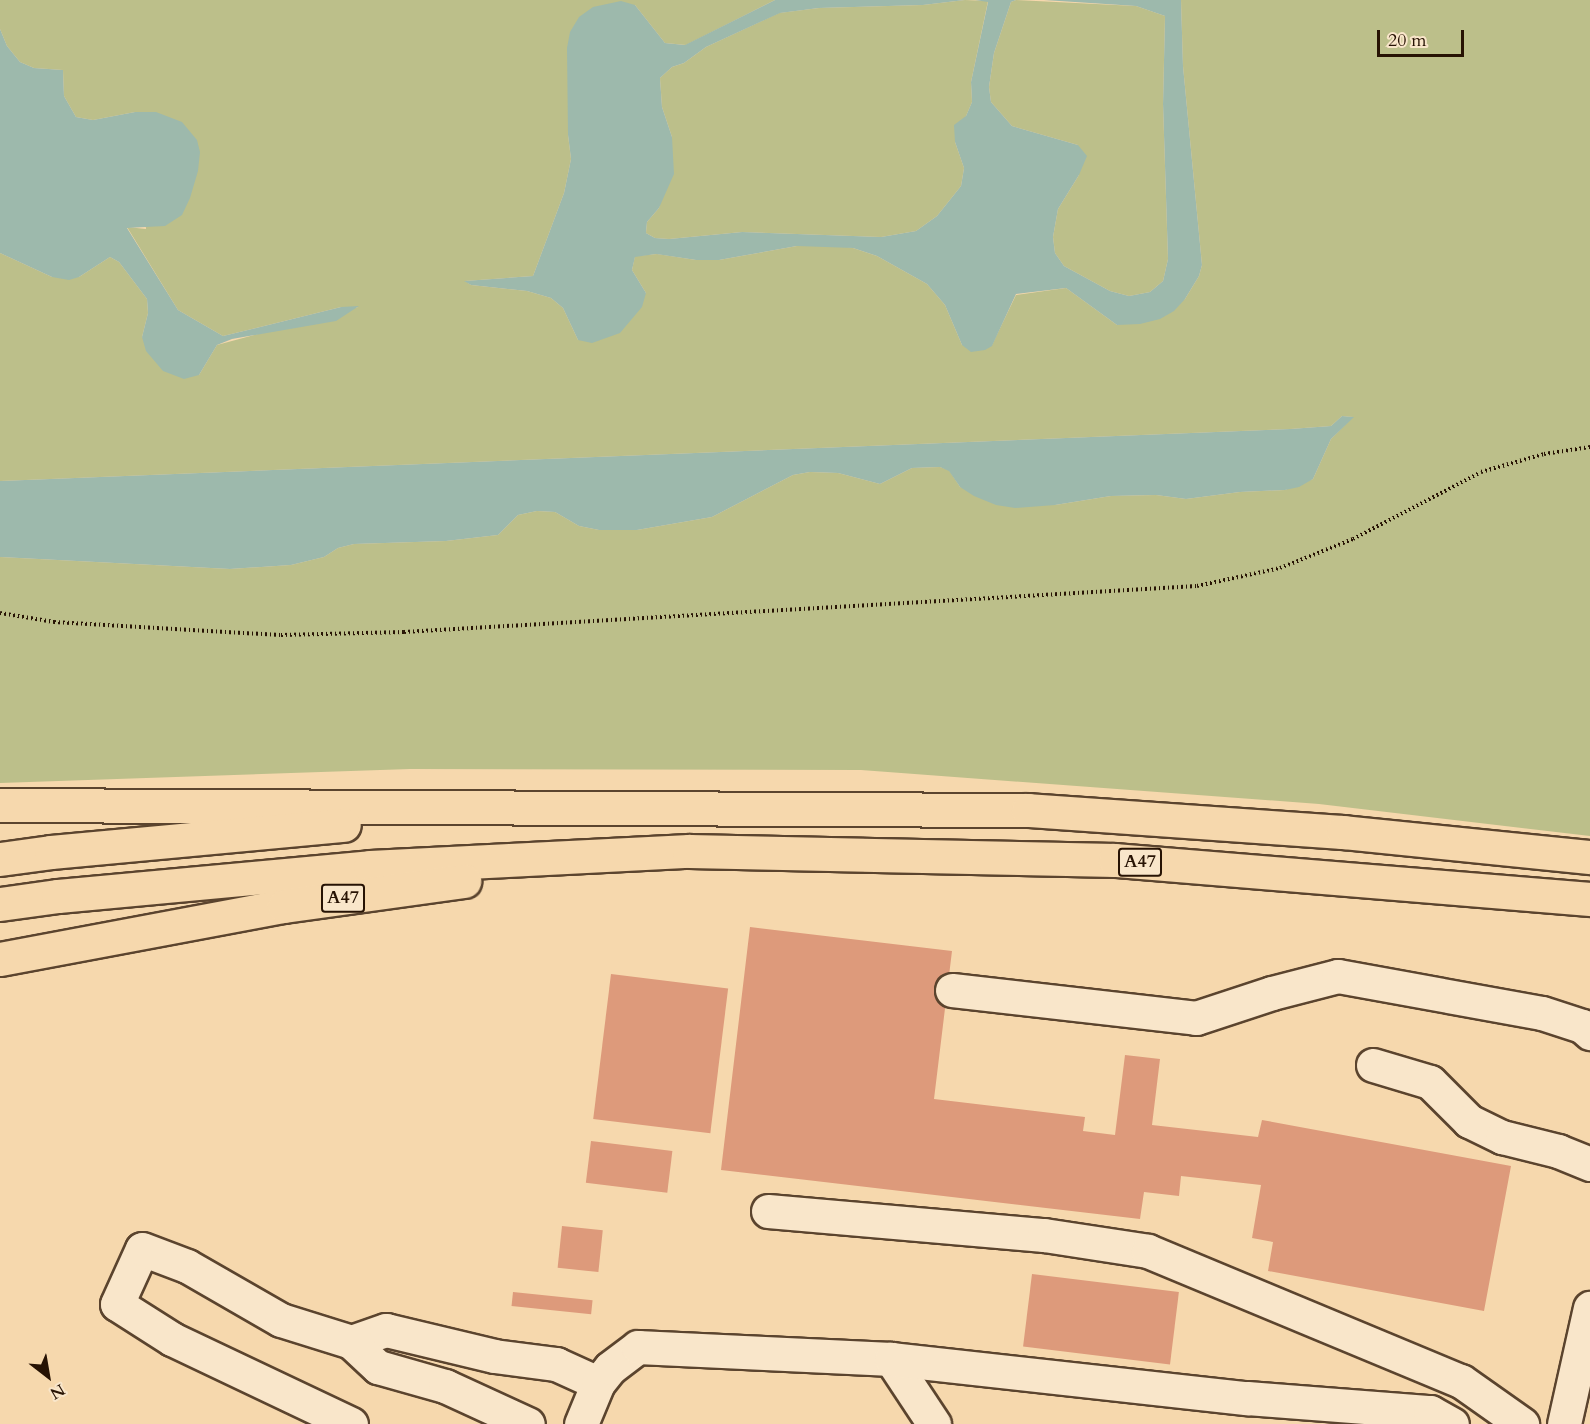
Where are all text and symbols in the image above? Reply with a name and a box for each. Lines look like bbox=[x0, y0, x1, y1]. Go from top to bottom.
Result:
scale bar bbox=[1380, 18, 1467, 56]
text: 20 m bbox=[1388, 28, 1427, 53]
road number: A47 bbox=[1118, 847, 1162, 877]
road number: A47 bbox=[320, 883, 366, 913]
north arrow bbox=[18, 1346, 78, 1406]
text: N bbox=[46, 1378, 69, 1404]

